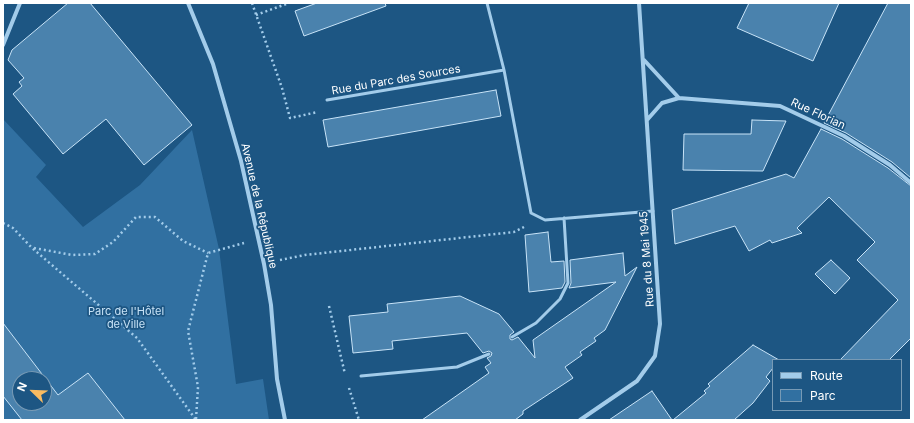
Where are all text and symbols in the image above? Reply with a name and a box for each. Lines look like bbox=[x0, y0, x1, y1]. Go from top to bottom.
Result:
street label: Rue du Parc des Sources bbox=[331, 62, 461, 98]
street label: Rue Florian bbox=[789, 96, 847, 132]
street label: Avenue de la République bbox=[238, 142, 280, 270]
street label: Rue du 8 Mai 1945 bbox=[637, 211, 657, 307]
park label: Parc de l'Hôtel de Ville bbox=[88, 305, 164, 331]
legend bbox=[772, 359, 902, 411]
text: Route bbox=[810, 368, 843, 383]
north arrow bbox=[12, 371, 52, 411]
text: N bbox=[14, 380, 30, 393]
text: Parc bbox=[810, 388, 836, 403]

